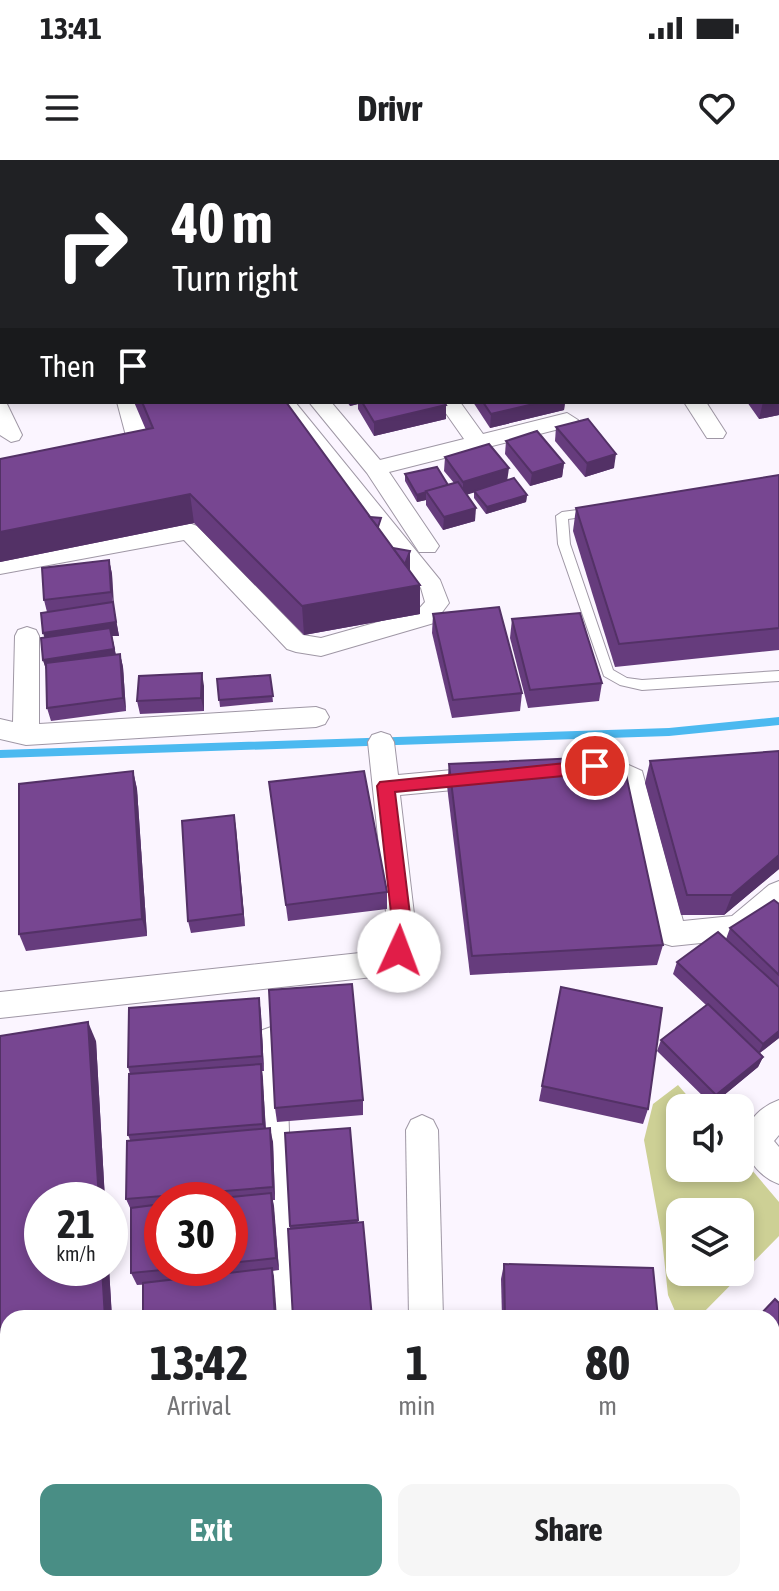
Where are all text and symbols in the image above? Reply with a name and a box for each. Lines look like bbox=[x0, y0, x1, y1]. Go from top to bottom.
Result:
text: 13:41 bbox=[40, 11, 102, 45]
icon: menu bbox=[40, 86, 84, 130]
icon: heart bbox=[695, 86, 739, 130]
text: Drivr bbox=[357, 87, 422, 129]
text: 40 m bbox=[172, 191, 273, 255]
icon: right bbox=[40, 192, 144, 296]
text: Turn right bbox=[172, 257, 299, 299]
icon: arrive bbox=[111, 344, 155, 388]
text: Then bbox=[40, 349, 95, 383]
pin bbox=[561, 732, 629, 800]
icon: arrive bbox=[573, 744, 617, 788]
position arrow bbox=[357, 909, 441, 993]
map controls bbox=[666, 1094, 754, 1286]
button: sound bbox=[666, 1094, 754, 1182]
speed limit sign: 30 bbox=[144, 1182, 248, 1286]
button: layers bbox=[666, 1198, 754, 1286]
text: 21 bbox=[57, 1201, 95, 1246]
text: km/h bbox=[56, 1242, 96, 1265]
text: 13:42 bbox=[150, 1335, 248, 1390]
text: 1 bbox=[406, 1335, 428, 1390]
text: 80 bbox=[585, 1335, 630, 1390]
text: Arrival bbox=[167, 1391, 231, 1421]
text: min bbox=[398, 1391, 435, 1421]
text: m bbox=[598, 1391, 617, 1421]
button: Exit bbox=[40, 1484, 382, 1576]
button: Share bbox=[398, 1484, 740, 1576]

